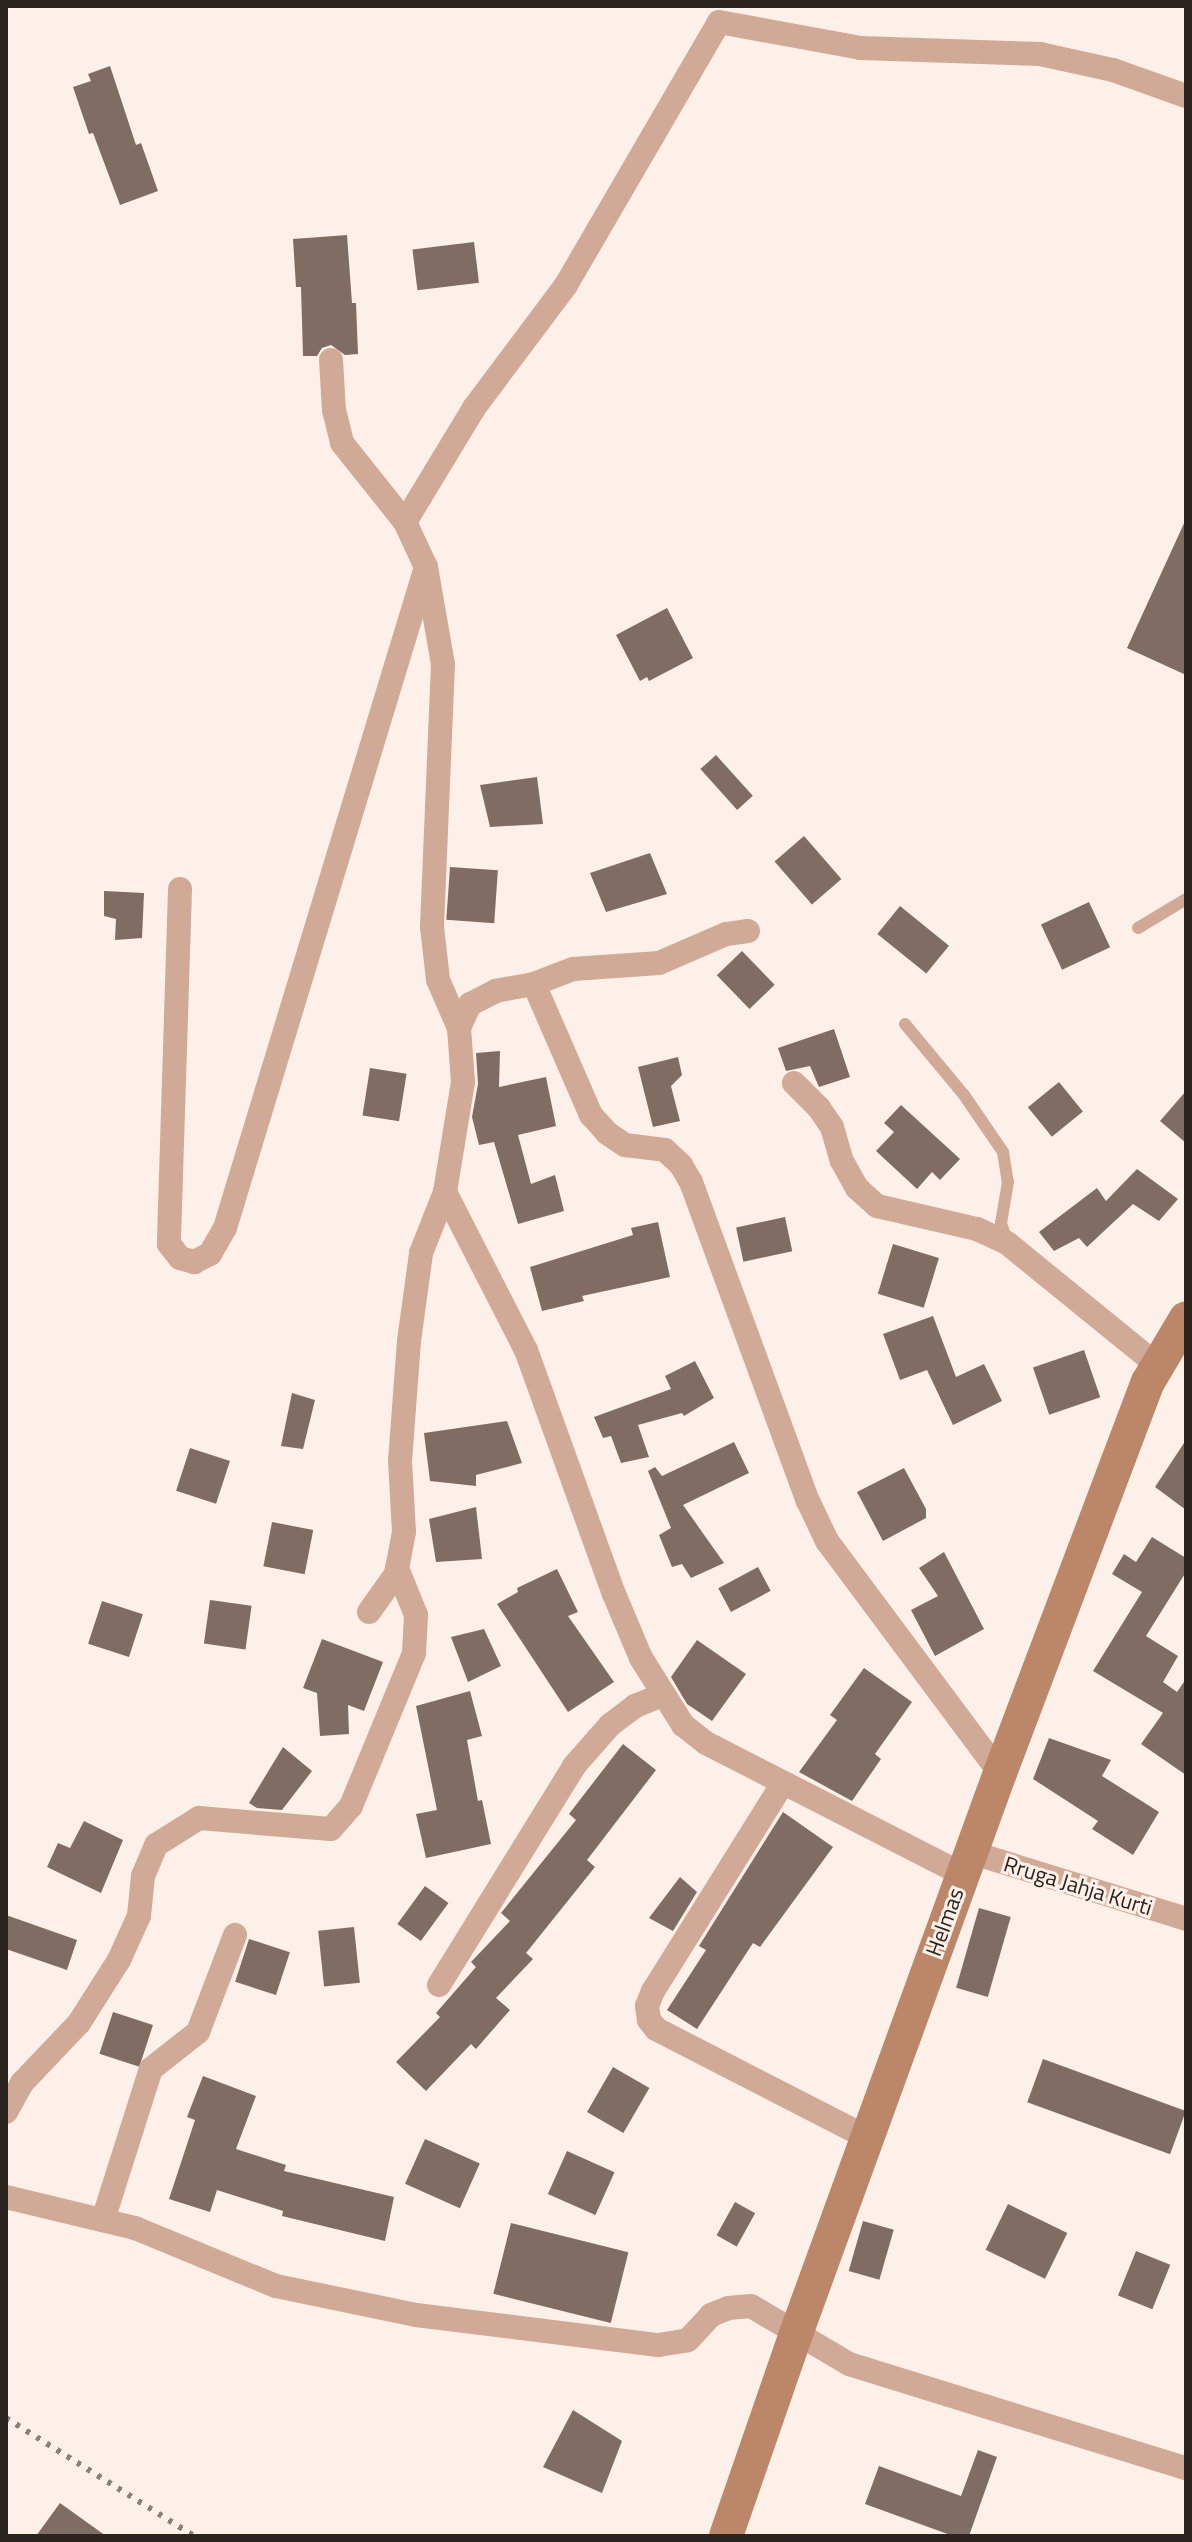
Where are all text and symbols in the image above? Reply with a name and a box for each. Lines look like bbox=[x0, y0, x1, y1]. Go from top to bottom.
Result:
street label: Rruga Jahja Kurti bbox=[1001, 1851, 1155, 1921]
street label: Helmas bbox=[921, 1884, 969, 1960]

